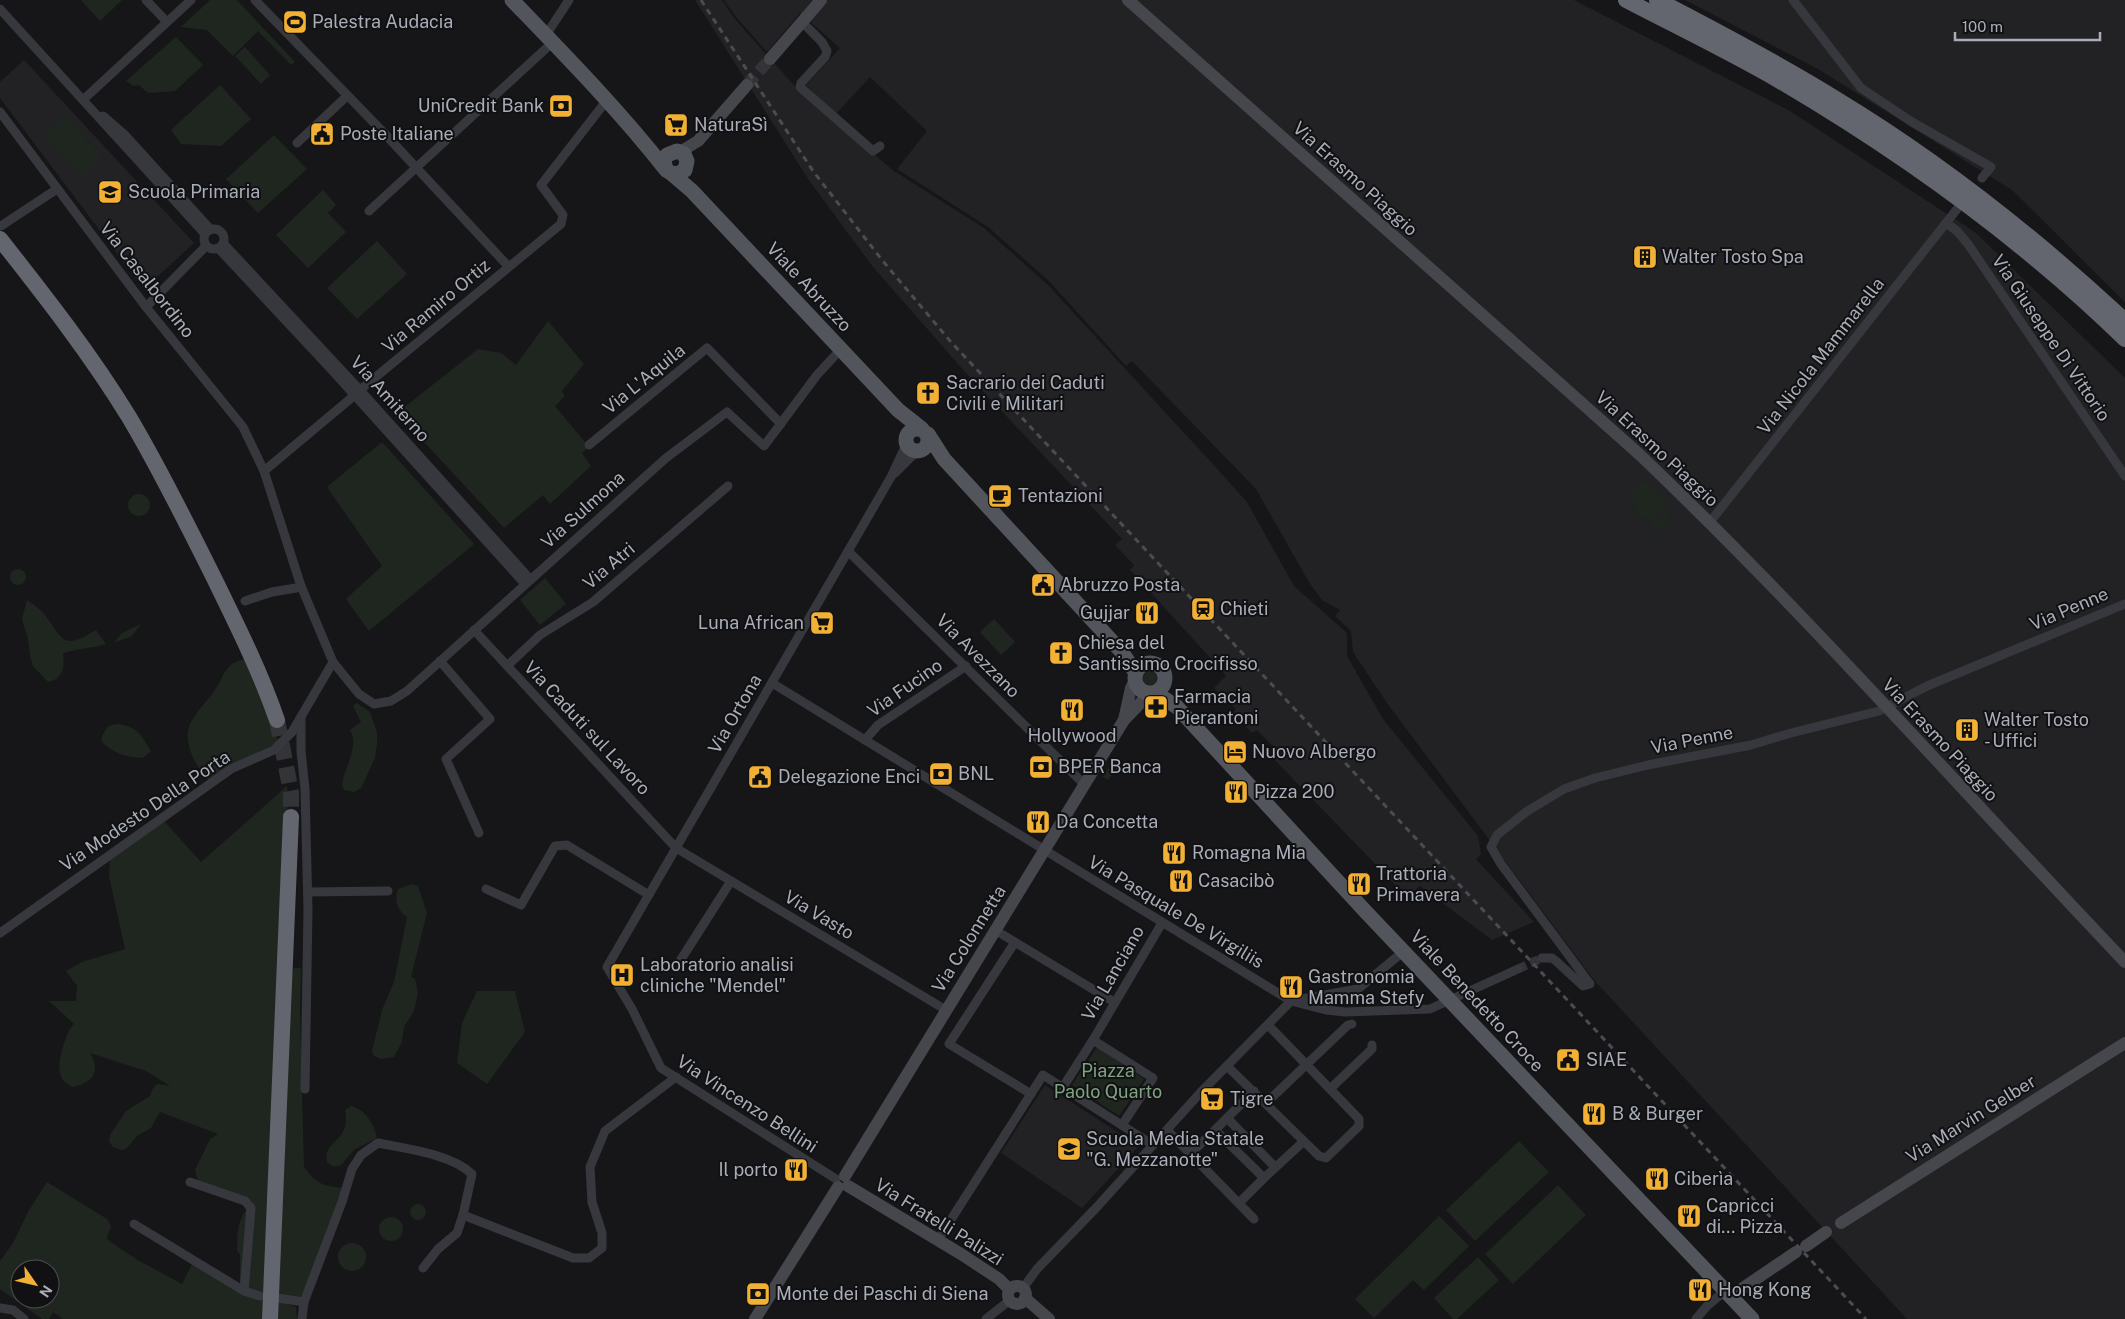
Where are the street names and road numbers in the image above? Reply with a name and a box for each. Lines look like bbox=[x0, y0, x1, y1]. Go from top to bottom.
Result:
street label: Via Erasmo Piaggio bbox=[1289, 117, 1422, 240]
street label: Via Casalbordino bbox=[96, 218, 199, 342]
street label: Viale Abruzzo bbox=[763, 238, 856, 336]
street label: Via Giuseppe Di Vittorio bbox=[1988, 250, 2115, 425]
street label: Via Ramiro Ortiz bbox=[377, 254, 494, 357]
street label: Via Nicola Mammarella bbox=[1753, 273, 1888, 438]
street label: Via L'Aquila bbox=[598, 339, 689, 418]
street label: Via Amiterno bbox=[346, 351, 434, 446]
street label: Via Erasmo Piaggio bbox=[1592, 386, 1723, 511]
street label: Via Sulmona bbox=[537, 467, 629, 553]
street label: Via Atri bbox=[578, 538, 639, 593]
street label: Via Penne bbox=[2026, 583, 2111, 634]
street label: Via Avezzano bbox=[932, 609, 1025, 702]
street label: Via Fucino bbox=[863, 654, 946, 721]
street label: Via Caduti sul Lavoro bbox=[520, 656, 655, 799]
street label: Via Ortona bbox=[703, 670, 766, 757]
street label: Via Erasmo Piaggio bbox=[1878, 674, 2003, 805]
street label: Via Penne bbox=[1649, 721, 1735, 758]
street label: Via Modesto Della Porta bbox=[56, 746, 234, 875]
street label: Via Pasquale De Virgiliis bbox=[1085, 851, 1268, 972]
street label: Via Colonnetta bbox=[927, 881, 1010, 996]
street label: Via Vasto bbox=[781, 886, 858, 944]
street label: Via Lanciano bbox=[1077, 922, 1148, 1024]
street label: Viale Benedetto Croce bbox=[1406, 925, 1549, 1076]
street label: Via Vincenzo Bellini bbox=[673, 1050, 821, 1157]
street label: Via Marvin Gelber bbox=[1902, 1070, 2040, 1167]
street label: Via Fratelli Palizzi bbox=[871, 1174, 1007, 1269]

